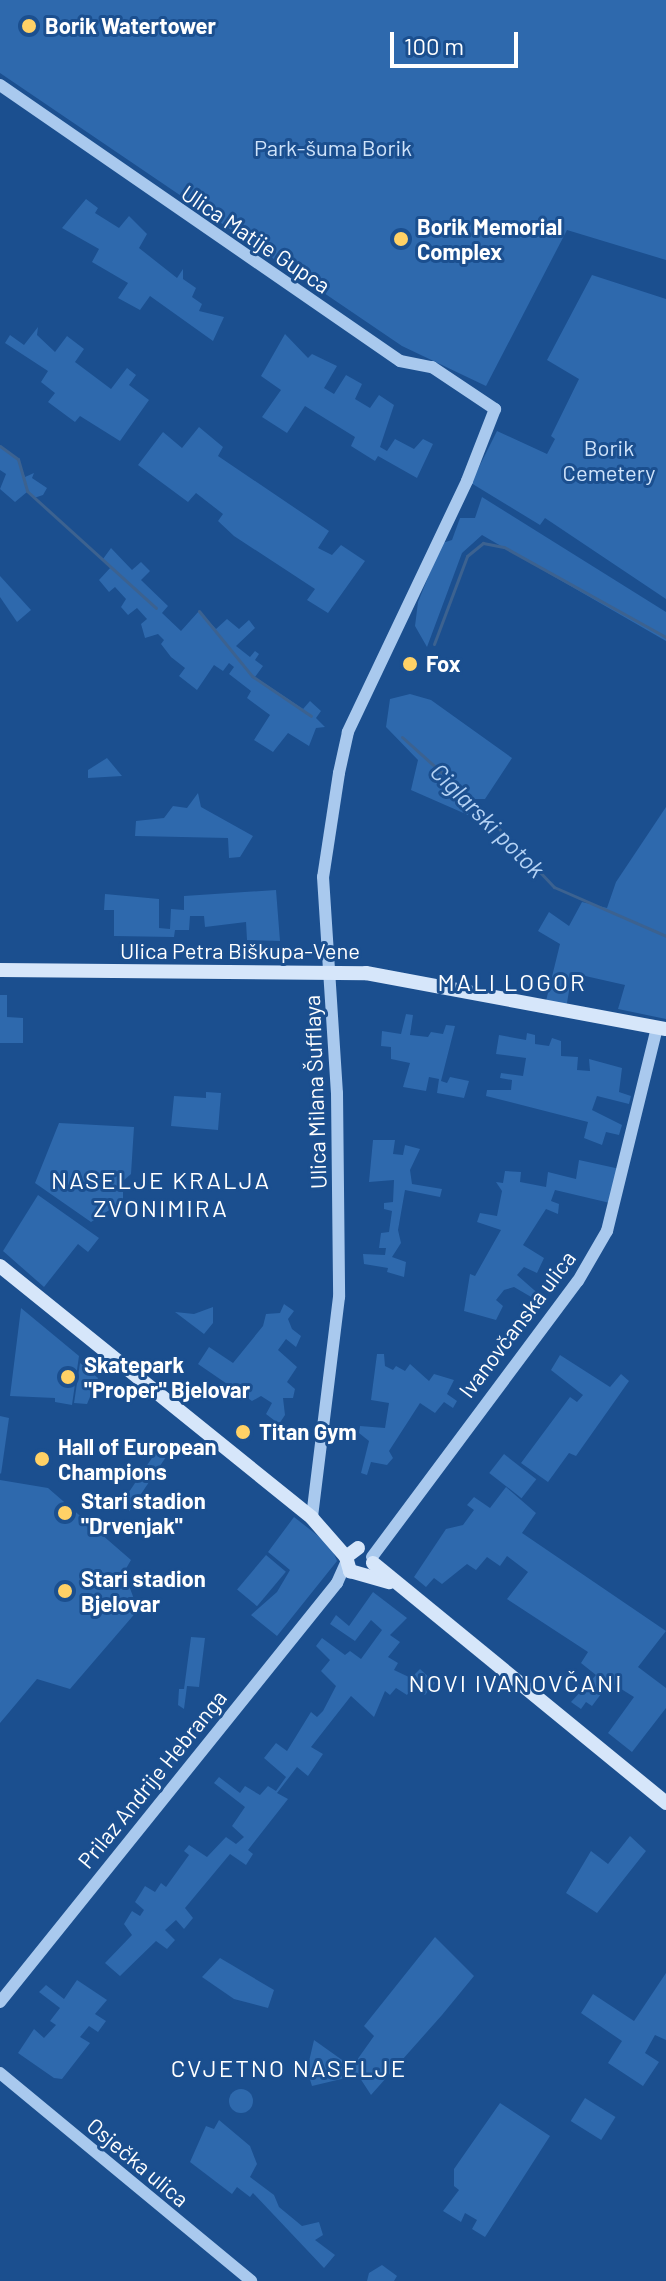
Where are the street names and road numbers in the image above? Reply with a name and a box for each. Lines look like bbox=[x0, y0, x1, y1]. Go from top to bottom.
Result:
street label: Ulica Matije Gupca bbox=[177, 179, 335, 299]
street label: Ulica Petra Biškupa-Vene bbox=[120, 938, 360, 964]
street label: Ulica Milana Šufflaya bbox=[298, 994, 332, 1190]
street label: Ivanovčanska ulica bbox=[453, 1245, 581, 1403]
street label: Prilaz Andrije Hebranga bbox=[72, 1685, 232, 1873]
street label: Osječka ulica bbox=[82, 2112, 194, 2212]

